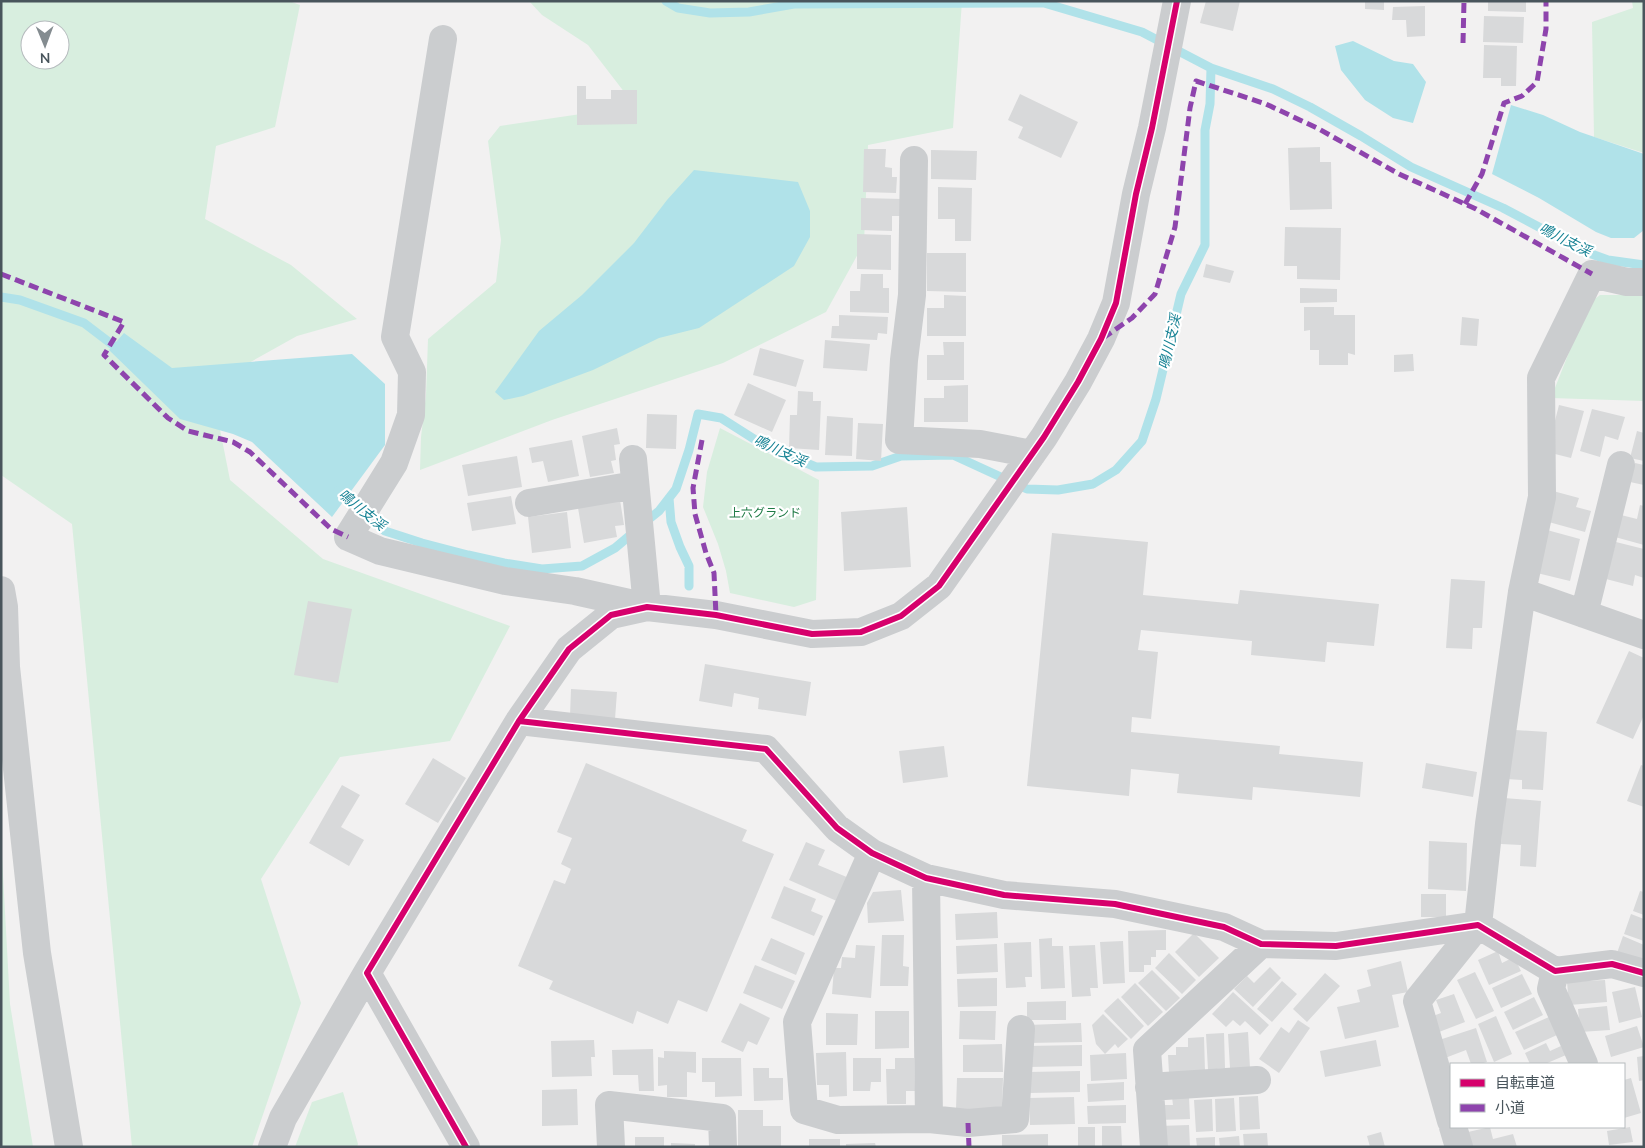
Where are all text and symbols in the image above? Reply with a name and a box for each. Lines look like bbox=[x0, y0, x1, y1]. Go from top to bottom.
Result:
north arrow bbox=[20, 20, 70, 70]
text: N bbox=[40, 48, 51, 67]
water label: 鳴川支渓 bbox=[1536, 219, 1596, 262]
water label: 鳴川支渓 bbox=[1154, 311, 1186, 371]
water label: 鳴川支渓 bbox=[751, 431, 811, 472]
water label: 鳴川支渓 bbox=[334, 485, 391, 536]
park label: 上六グランド bbox=[729, 505, 801, 521]
legend bbox=[1450, 1063, 1625, 1128]
text: 自転車道 bbox=[1495, 1073, 1555, 1093]
text: 小道 bbox=[1495, 1098, 1525, 1118]

